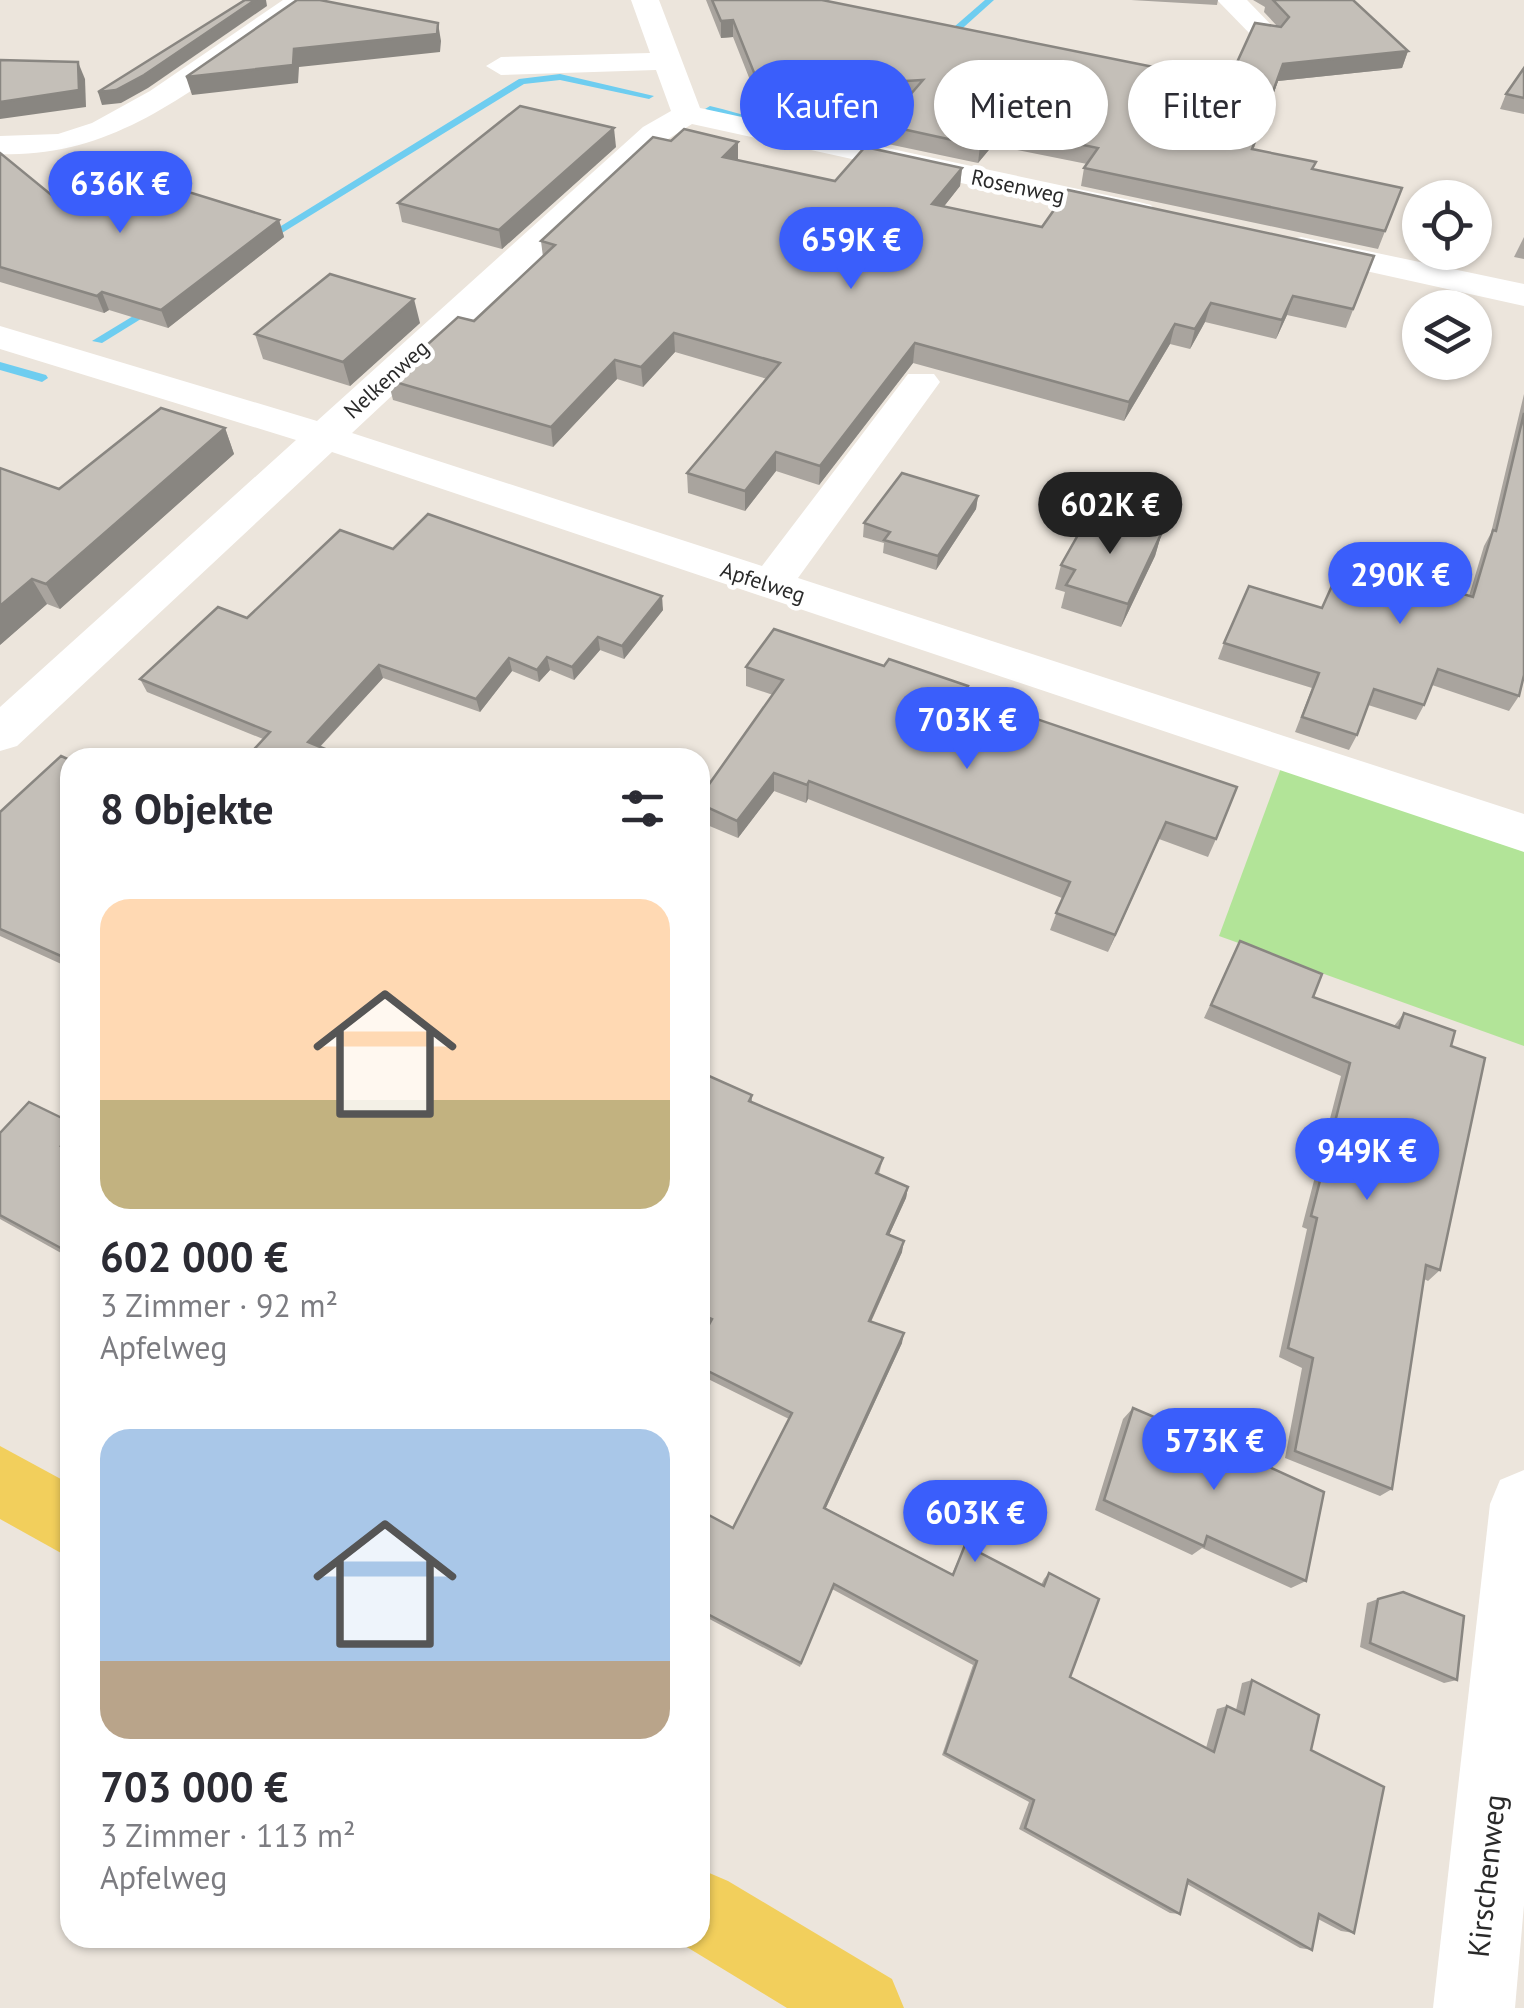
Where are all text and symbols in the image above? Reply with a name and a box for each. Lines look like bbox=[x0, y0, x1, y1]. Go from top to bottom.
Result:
chip: Kaufen bbox=[740, 60, 914, 150]
chip: Mieten bbox=[934, 60, 1108, 150]
chip: Filter bbox=[1128, 60, 1276, 150]
pin: 636K € bbox=[39, 151, 201, 236]
text: 636K € bbox=[70, 162, 170, 204]
street label: Rosenweg bbox=[969, 162, 1067, 210]
map controls bbox=[1402, 180, 1492, 380]
button: locate bbox=[1402, 180, 1492, 270]
pin: 659K € bbox=[770, 207, 932, 292]
text: 659K € bbox=[801, 218, 901, 260]
button: layers bbox=[1402, 290, 1492, 380]
street label: Nelkenweg bbox=[338, 334, 434, 424]
pin: 602K € bbox=[1029, 472, 1191, 557]
text: 602K € bbox=[1060, 483, 1160, 525]
pin: 290K € bbox=[1319, 542, 1481, 627]
text: 290K € bbox=[1350, 553, 1450, 595]
street label: Apfelweg bbox=[717, 555, 809, 609]
pin: 703K € bbox=[886, 687, 1048, 772]
text: 703K € bbox=[917, 698, 1017, 740]
text: 8 Objekte bbox=[100, 781, 274, 836]
icon: filters bbox=[615, 781, 670, 836]
icon: home bbox=[295, 964, 475, 1144]
pin: 949K € bbox=[1286, 1118, 1448, 1203]
text: 949K € bbox=[1317, 1129, 1417, 1171]
text: 602 000 € bbox=[100, 1229, 288, 1284]
text: 3 Zimmer · 92 m² bbox=[100, 1284, 338, 1326]
text: Apfelweg bbox=[100, 1326, 227, 1368]
pin: 573K € bbox=[1133, 1408, 1295, 1493]
text: 573K € bbox=[1164, 1419, 1264, 1461]
pin: 603K € bbox=[894, 1480, 1056, 1565]
text: 603K € bbox=[925, 1491, 1025, 1533]
icon: home bbox=[295, 1494, 475, 1674]
text: 703 000 € bbox=[100, 1759, 288, 1814]
street label: Kirschenweg bbox=[1458, 1793, 1513, 1959]
text: 3 Zimmer · 113 m² bbox=[100, 1814, 356, 1856]
text: Apfelweg bbox=[100, 1856, 227, 1898]

